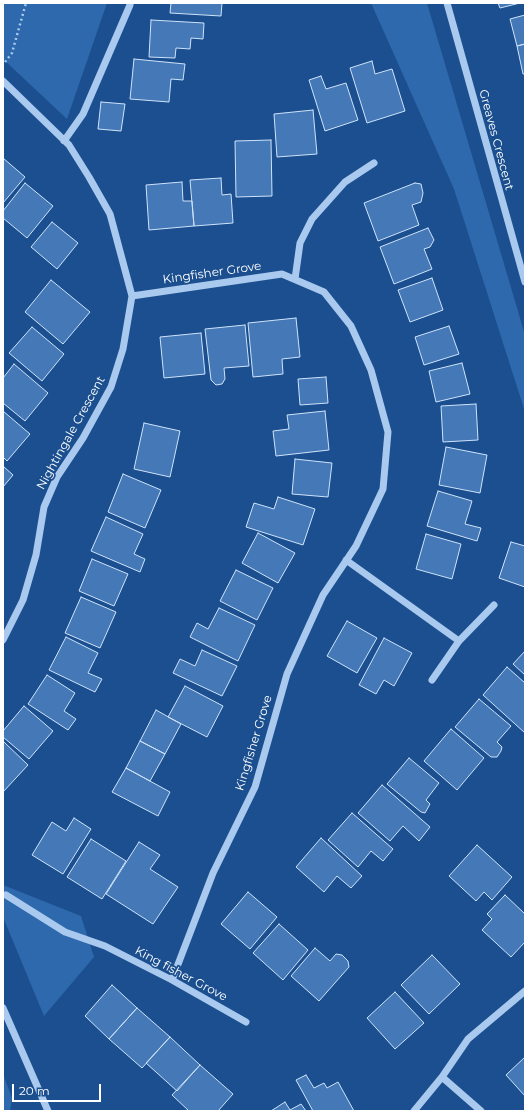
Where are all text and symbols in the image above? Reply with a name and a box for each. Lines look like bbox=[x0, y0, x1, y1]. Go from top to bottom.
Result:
street label: Greaves Crescent bbox=[476, 88, 516, 192]
street label: Kingfisher Grove bbox=[162, 259, 262, 287]
street label: Nightingale Crescent bbox=[34, 374, 108, 492]
street label: Kingfisher Grove bbox=[233, 693, 275, 793]
street label: King fisher Grove bbox=[132, 944, 230, 1004]
scale bar bbox=[14, 1076, 103, 1102]
text: 20 m bbox=[19, 1083, 50, 1098]

